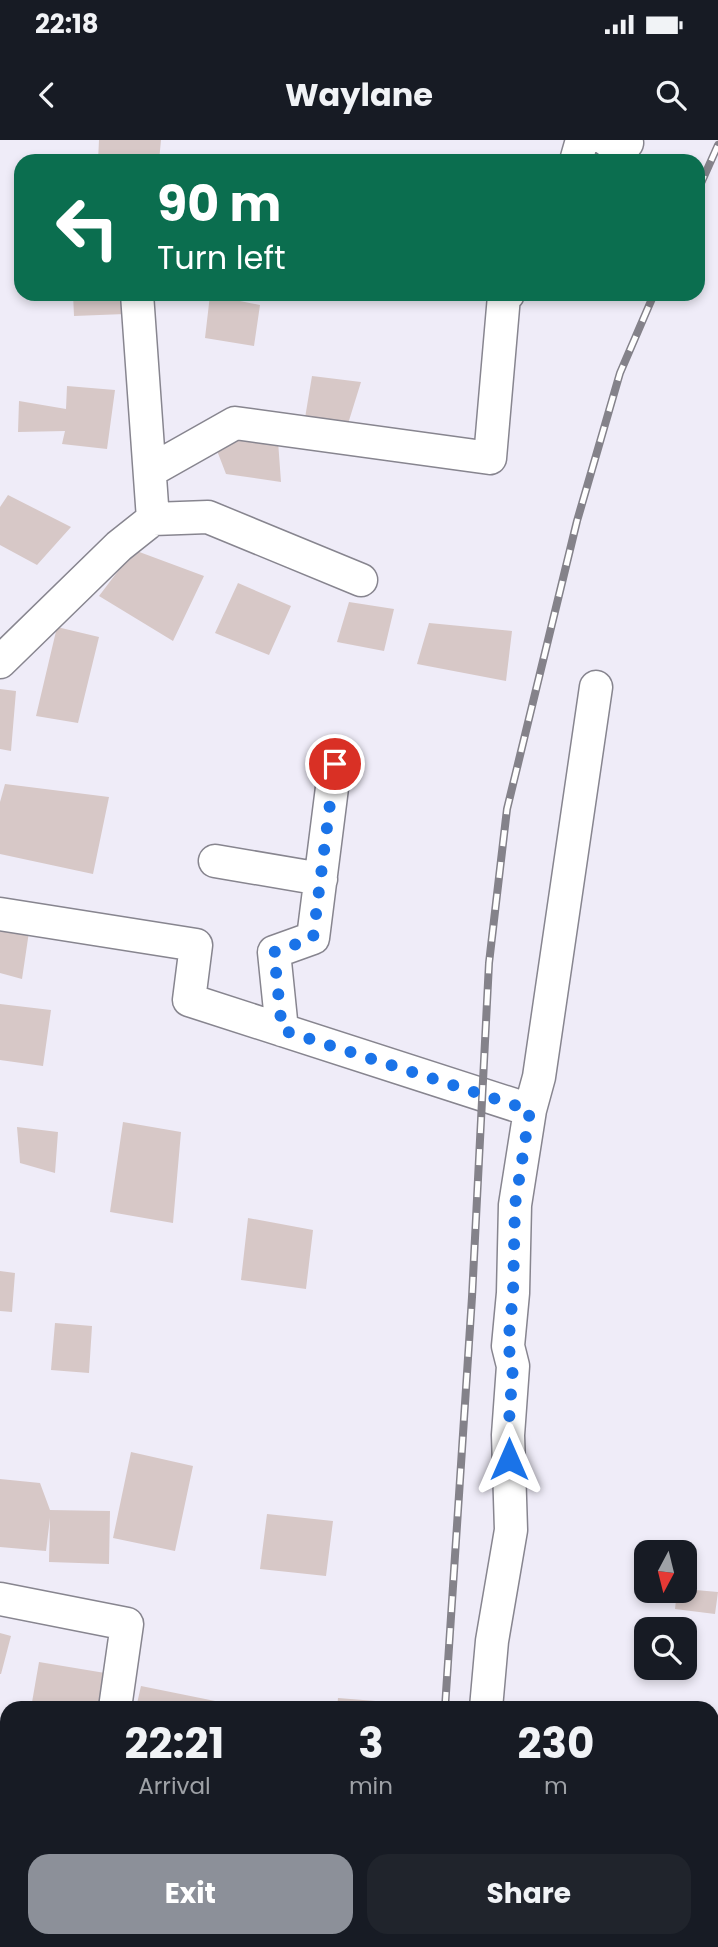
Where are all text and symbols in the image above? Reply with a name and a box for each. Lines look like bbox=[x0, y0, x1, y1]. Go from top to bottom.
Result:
text: 22:18 bbox=[35, 6, 99, 42]
text: Waylane bbox=[285, 72, 433, 117]
icon: back bbox=[28, 76, 66, 114]
icon: search bbox=[652, 76, 690, 114]
text: 90 m bbox=[157, 170, 281, 238]
icon: left bbox=[42, 182, 133, 273]
text: Turn left bbox=[157, 235, 286, 280]
pin bbox=[305, 734, 365, 794]
icon: arrive bbox=[316, 745, 354, 783]
position arrow bbox=[472, 1422, 546, 1496]
north arrow bbox=[634, 1540, 696, 1603]
map controls bbox=[634, 1540, 697, 1680]
button: search bbox=[634, 1617, 697, 1680]
text: 22:21 bbox=[125, 1714, 224, 1773]
text: 3 bbox=[358, 1714, 384, 1773]
text: 230 bbox=[518, 1714, 594, 1773]
text: Arrival bbox=[138, 1770, 211, 1802]
text: min bbox=[349, 1770, 393, 1802]
text: m bbox=[544, 1770, 568, 1802]
button: Exit bbox=[28, 1854, 353, 1934]
button: Share bbox=[367, 1854, 691, 1934]

